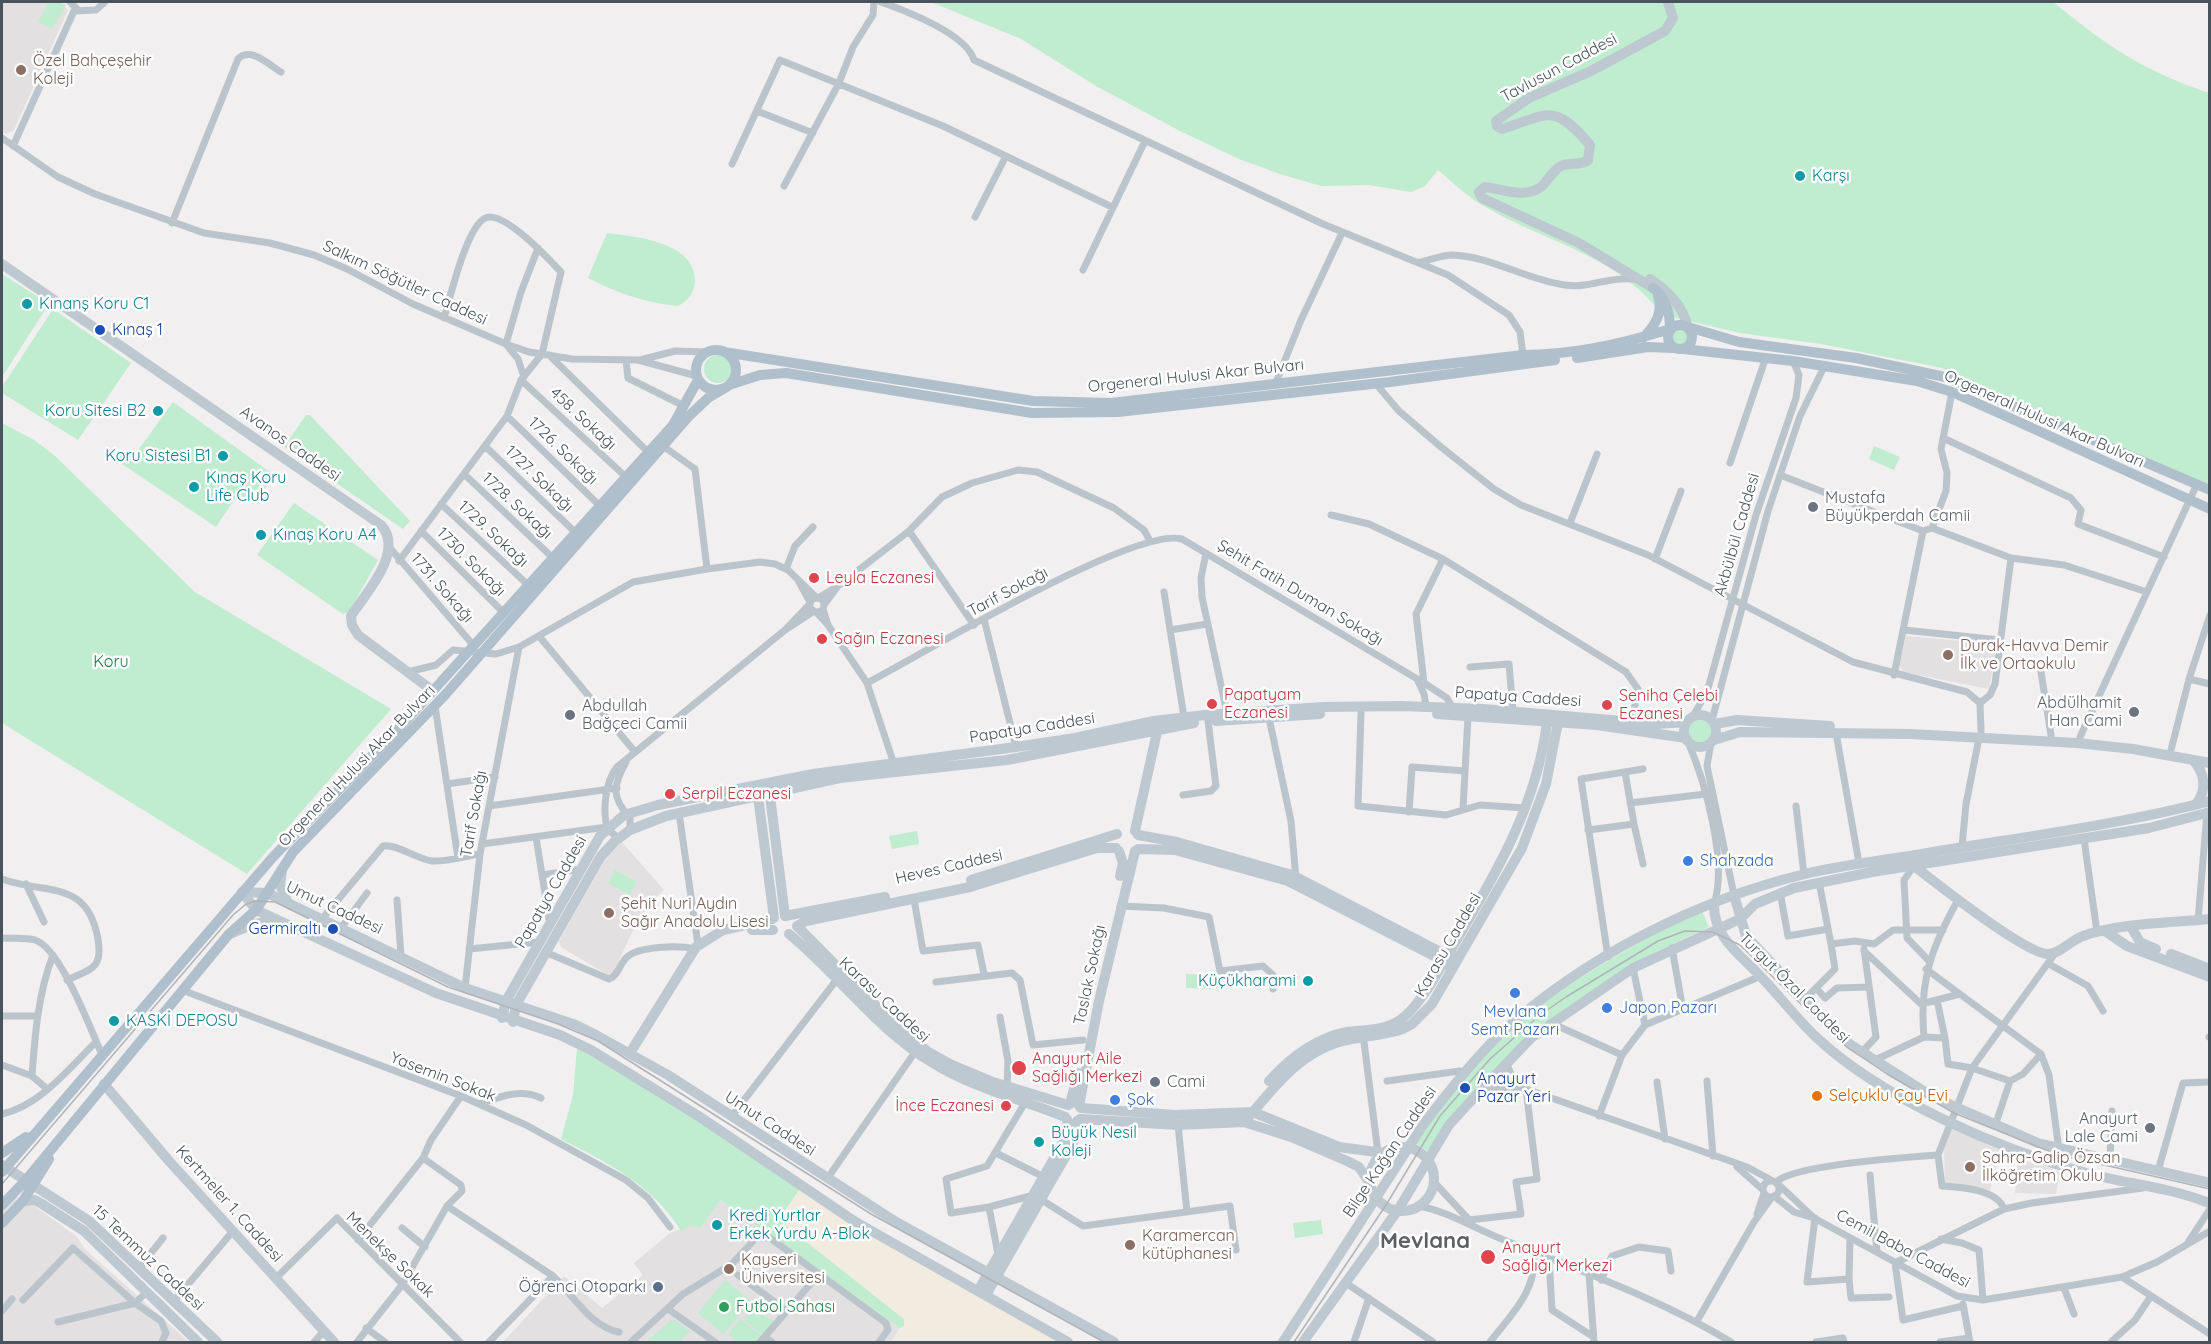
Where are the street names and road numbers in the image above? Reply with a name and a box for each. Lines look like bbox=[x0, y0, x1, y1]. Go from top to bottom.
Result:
street label: Tavlusun Caddesi bbox=[1498, 29, 1620, 107]
street label: Salkım Söğütler Caddesi bbox=[320, 236, 490, 330]
street label: Orgeneral Hulusi Akar Bulvarı bbox=[1087, 355, 1305, 397]
street label: Orgeneral Hulusi Akar Bulvarı bbox=[1941, 366, 2147, 472]
street label: 458. Sokağı bbox=[546, 384, 620, 454]
street label: Avanos Caddesi bbox=[236, 402, 344, 486]
street label: 1726. Sokağı bbox=[524, 413, 602, 489]
street label: 1727. Sokağı bbox=[501, 442, 577, 516]
street label: 1728. Sokağı bbox=[478, 469, 556, 543]
street label: Akbülbül Caddesi bbox=[1710, 471, 1764, 599]
street label: 1729. Sokağı bbox=[454, 497, 532, 571]
street label: 1730. Sokağı bbox=[433, 524, 509, 600]
street label: Şehit Fatih Duman Sokağı bbox=[1214, 536, 1386, 650]
street label: 1731. Sokağı bbox=[407, 549, 477, 627]
street label: Tarif Sokağı bbox=[965, 563, 1051, 621]
street label: Orgeneral Hulusi Akar Bulvarı bbox=[275, 681, 439, 851]
street label: Papatya Caddesi bbox=[1454, 683, 1582, 711]
street label: Papatya Caddesi bbox=[968, 709, 1096, 747]
street label: Tarif Sokağı bbox=[457, 769, 491, 859]
street label: Papatya Caddesi bbox=[511, 832, 591, 952]
street label: Heves Caddesi bbox=[894, 845, 1004, 889]
street label: Umut Caddesi bbox=[283, 877, 385, 939]
street label: Karasu Caddesi bbox=[1411, 890, 1485, 1000]
street label: Taslak Sokağı bbox=[1070, 923, 1110, 1027]
street label: Turgut Özal Caddesi bbox=[1735, 929, 1853, 1047]
street label: Karasu Caddesi bbox=[835, 953, 933, 1047]
street label: Yasemin Sokak bbox=[387, 1048, 499, 1106]
street label: Bilge Kağan Caddesi bbox=[1339, 1083, 1441, 1221]
street label: Umut Caddesi bbox=[721, 1088, 819, 1160]
street label: Kertmeler 1. Caddesi bbox=[172, 1142, 286, 1266]
street label: 15 Temmuz Caddesi bbox=[88, 1201, 208, 1315]
street label: Cemil Baba Caddesi bbox=[1833, 1206, 1973, 1292]
street label: Menekşe Sokak bbox=[342, 1208, 438, 1302]

